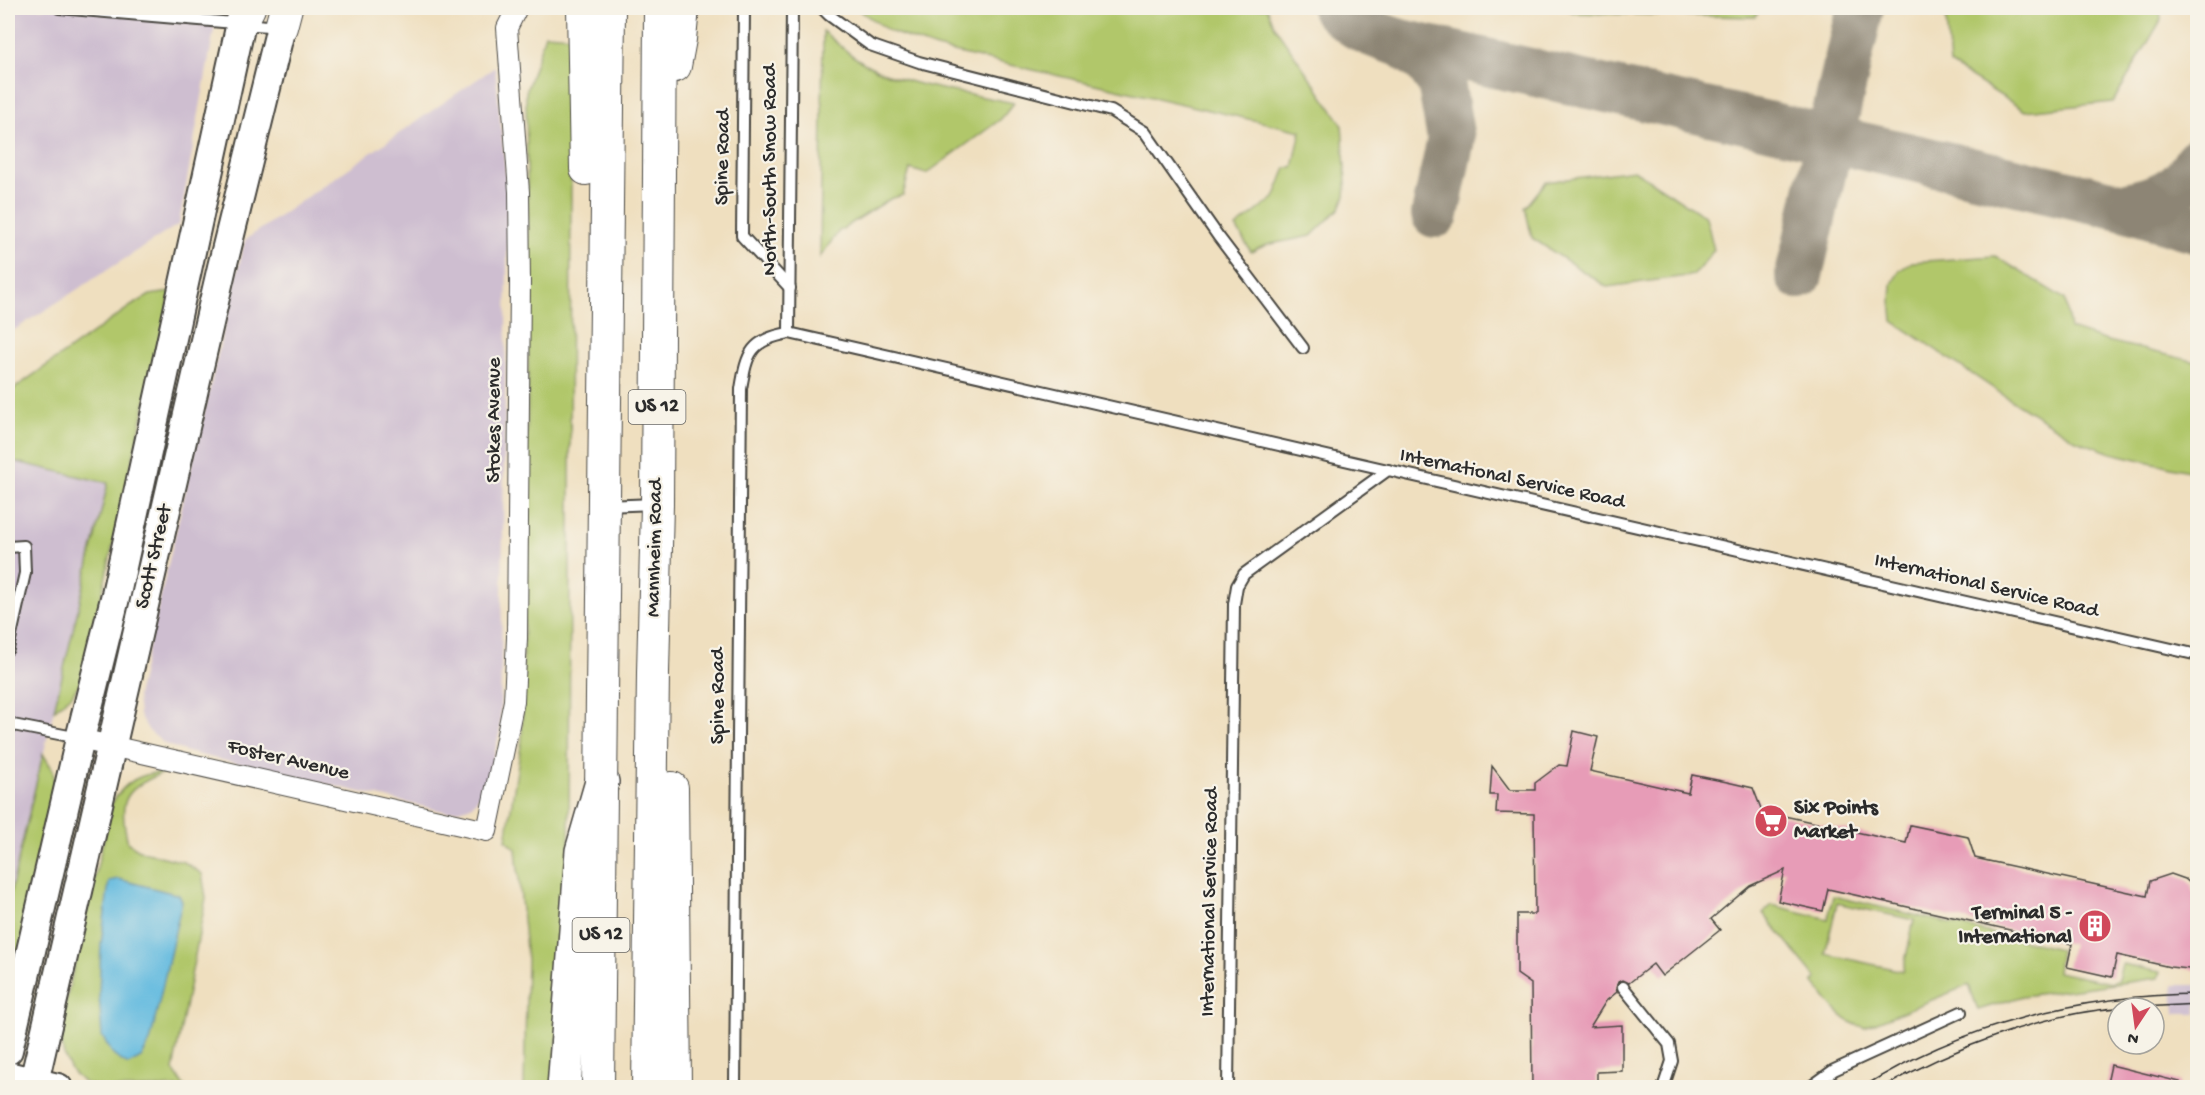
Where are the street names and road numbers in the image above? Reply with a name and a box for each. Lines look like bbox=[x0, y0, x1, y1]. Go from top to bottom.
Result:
street label: North-South Snow Road bbox=[759, 63, 784, 276]
street label: Spine Road bbox=[711, 107, 737, 205]
street label: Stokes Avenue bbox=[483, 356, 508, 483]
road number: US 12 bbox=[628, 390, 686, 424]
street label: International Service Road bbox=[1397, 444, 1628, 516]
street label: Mannheim Road bbox=[642, 477, 670, 618]
street label: Scott Street bbox=[131, 500, 180, 611]
street label: International Service Road bbox=[1871, 549, 2102, 625]
street label: Spine Road bbox=[707, 646, 732, 744]
street label: Foster Avenue bbox=[224, 735, 353, 787]
street label: International Service Road bbox=[1197, 785, 1226, 1017]
road number: US 12 bbox=[572, 918, 630, 952]

